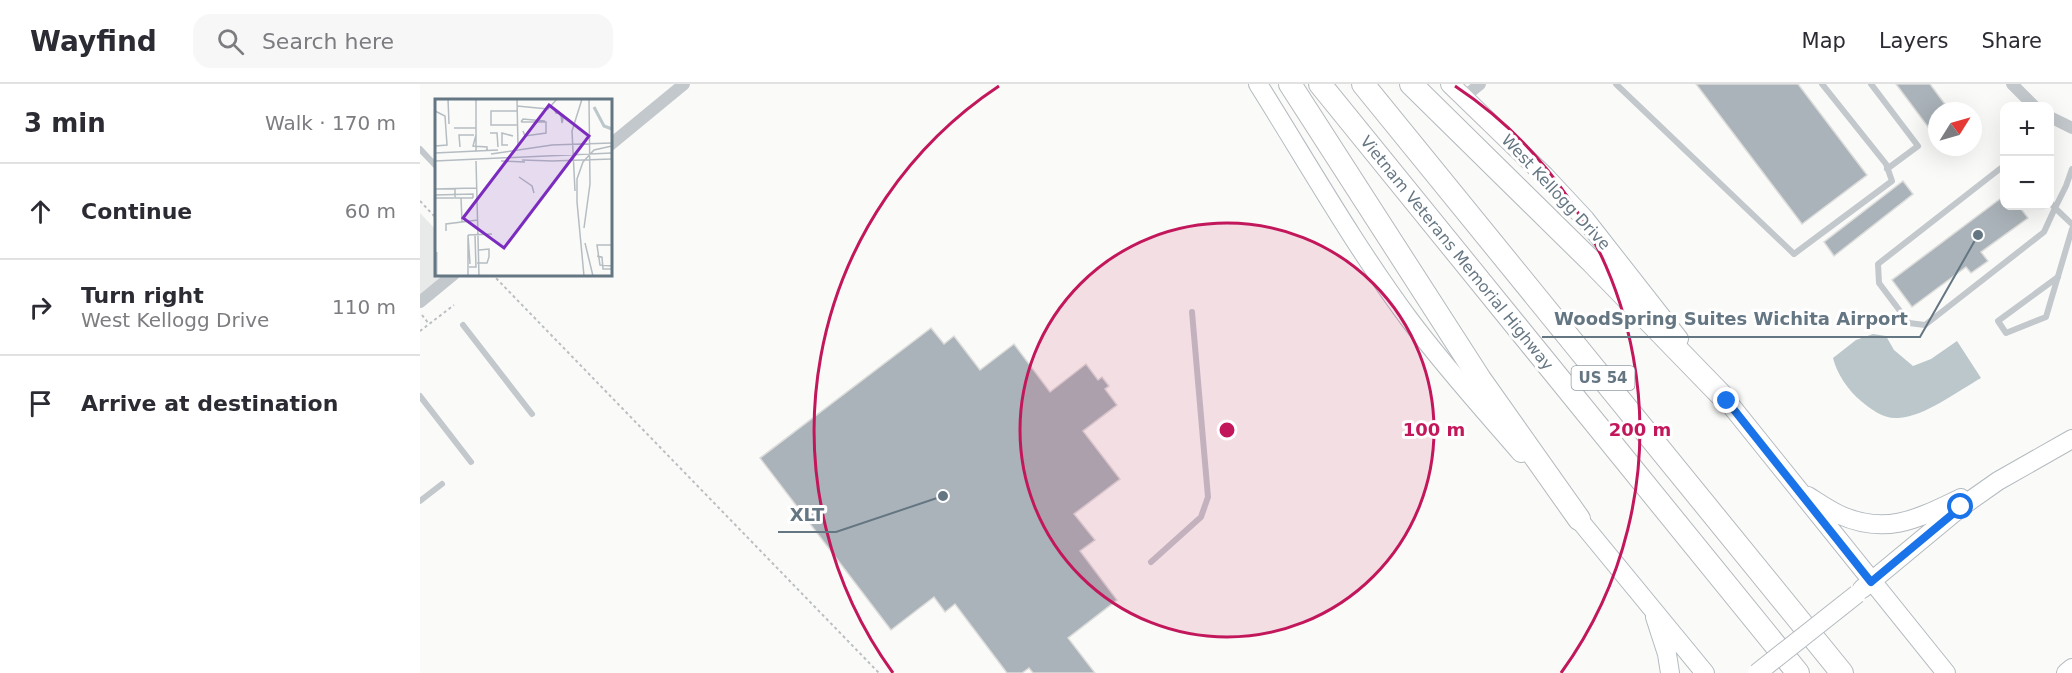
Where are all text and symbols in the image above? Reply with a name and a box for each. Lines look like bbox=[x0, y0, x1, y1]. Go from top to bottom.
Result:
search box bbox=[193, 14, 613, 68]
text: Wayfind bbox=[30, 25, 157, 58]
icon: search bbox=[214, 25, 247, 58]
text: Search here bbox=[262, 29, 394, 54]
text: Map bbox=[1802, 29, 1846, 53]
text: Layers bbox=[1879, 29, 1948, 53]
text: Share bbox=[1981, 29, 2042, 53]
inset map bbox=[435, 99, 612, 276]
north arrow bbox=[1928, 102, 1982, 156]
map controls bbox=[2000, 102, 2054, 210]
button: + bbox=[2000, 102, 2054, 156]
text: 3 min bbox=[24, 108, 106, 138]
text: Walk · 170 m bbox=[265, 111, 396, 135]
street label: West Kellogg Drive bbox=[1498, 130, 1614, 254]
street label: Vietnam Veterans Memorial Highway bbox=[1357, 132, 1557, 374]
button: − bbox=[2000, 156, 2054, 210]
icon: ahead bbox=[24, 195, 57, 228]
text: Continue bbox=[81, 199, 192, 224]
text: 60 m bbox=[345, 199, 396, 223]
text: Turn right bbox=[81, 283, 204, 308]
icon: right bbox=[24, 291, 57, 324]
text: 110 m bbox=[332, 295, 396, 319]
callout: WoodSpring Suites Wichita Airport bbox=[1542, 301, 1920, 337]
text: West Kellogg Drive bbox=[81, 308, 269, 332]
text: WoodSpring Suites Wichita Airport bbox=[1554, 308, 1908, 329]
road number: US 54 bbox=[1572, 366, 1634, 390]
icon: arrive bbox=[24, 387, 57, 420]
route end bbox=[1713, 387, 1739, 413]
text: Arrive at destination bbox=[81, 391, 338, 416]
text: 100 m bbox=[1403, 419, 1465, 440]
text: 200 m bbox=[1609, 419, 1671, 440]
centre of rings bbox=[1217, 420, 1237, 440]
route start bbox=[1947, 493, 1973, 519]
callout: XLT bbox=[778, 496, 836, 532]
text: XLT bbox=[790, 504, 825, 525]

